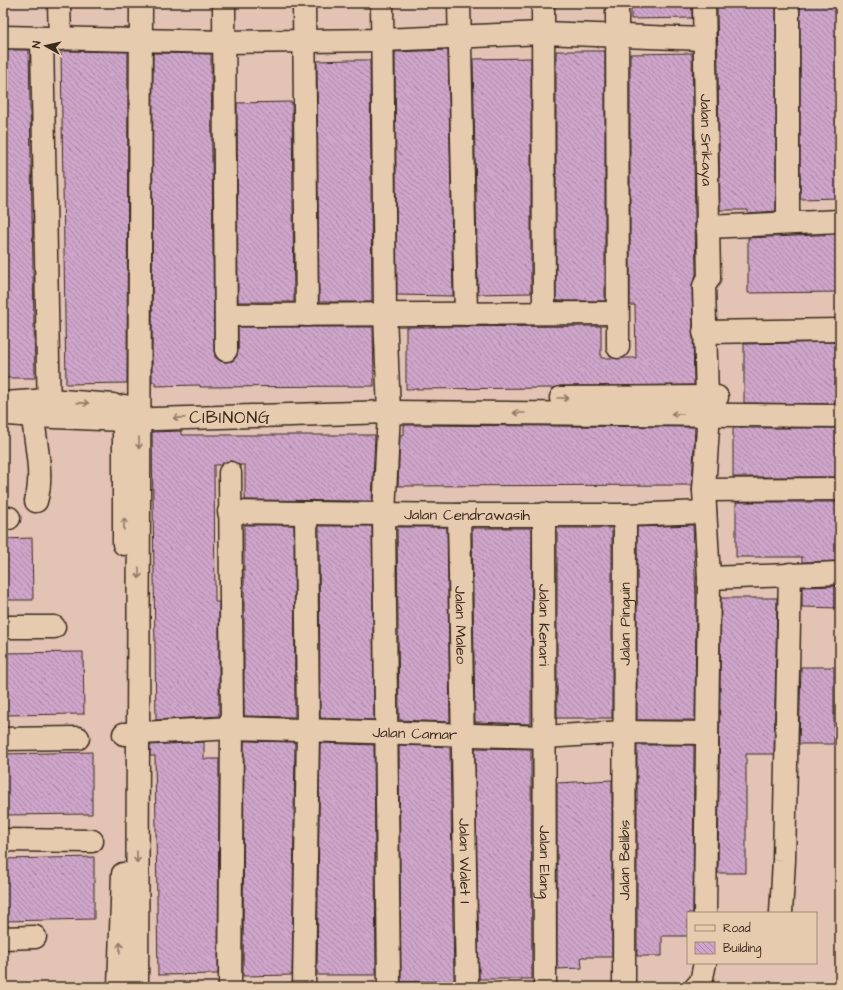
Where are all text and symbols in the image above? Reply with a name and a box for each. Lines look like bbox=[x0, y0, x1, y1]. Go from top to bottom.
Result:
north arrow bbox=[26, 26, 66, 66]
text: N bbox=[29, 40, 45, 49]
street label: Jalan Srikaya bbox=[695, 94, 717, 187]
one-way arrow bbox=[556, 394, 569, 402]
one-way arrow bbox=[76, 399, 89, 406]
district label: CIBINONG bbox=[189, 406, 271, 430]
one-way arrow bbox=[513, 409, 526, 417]
one-way arrow bbox=[671, 410, 684, 418]
one-way arrow bbox=[173, 414, 186, 422]
one-way arrow bbox=[135, 436, 143, 449]
street label: Jalan Cendrawasih bbox=[404, 504, 531, 526]
one-way arrow bbox=[120, 518, 128, 531]
one-way arrow bbox=[135, 566, 143, 579]
street label: Jalan Pinguin bbox=[615, 582, 637, 666]
street label: Jalan Kenari bbox=[533, 584, 554, 667]
street label: Jalan Maleo bbox=[449, 586, 472, 665]
street label: Jalan Camar bbox=[372, 722, 458, 745]
street label: Jalan Walet I bbox=[453, 818, 476, 904]
street label: Jalan Belibis bbox=[614, 819, 635, 900]
street label: Jalan Elang bbox=[533, 825, 555, 899]
one-way arrow bbox=[133, 850, 141, 863]
legend bbox=[687, 912, 817, 964]
text: Road bbox=[723, 920, 751, 937]
text: Building bbox=[723, 940, 761, 958]
one-way arrow bbox=[117, 942, 124, 955]

